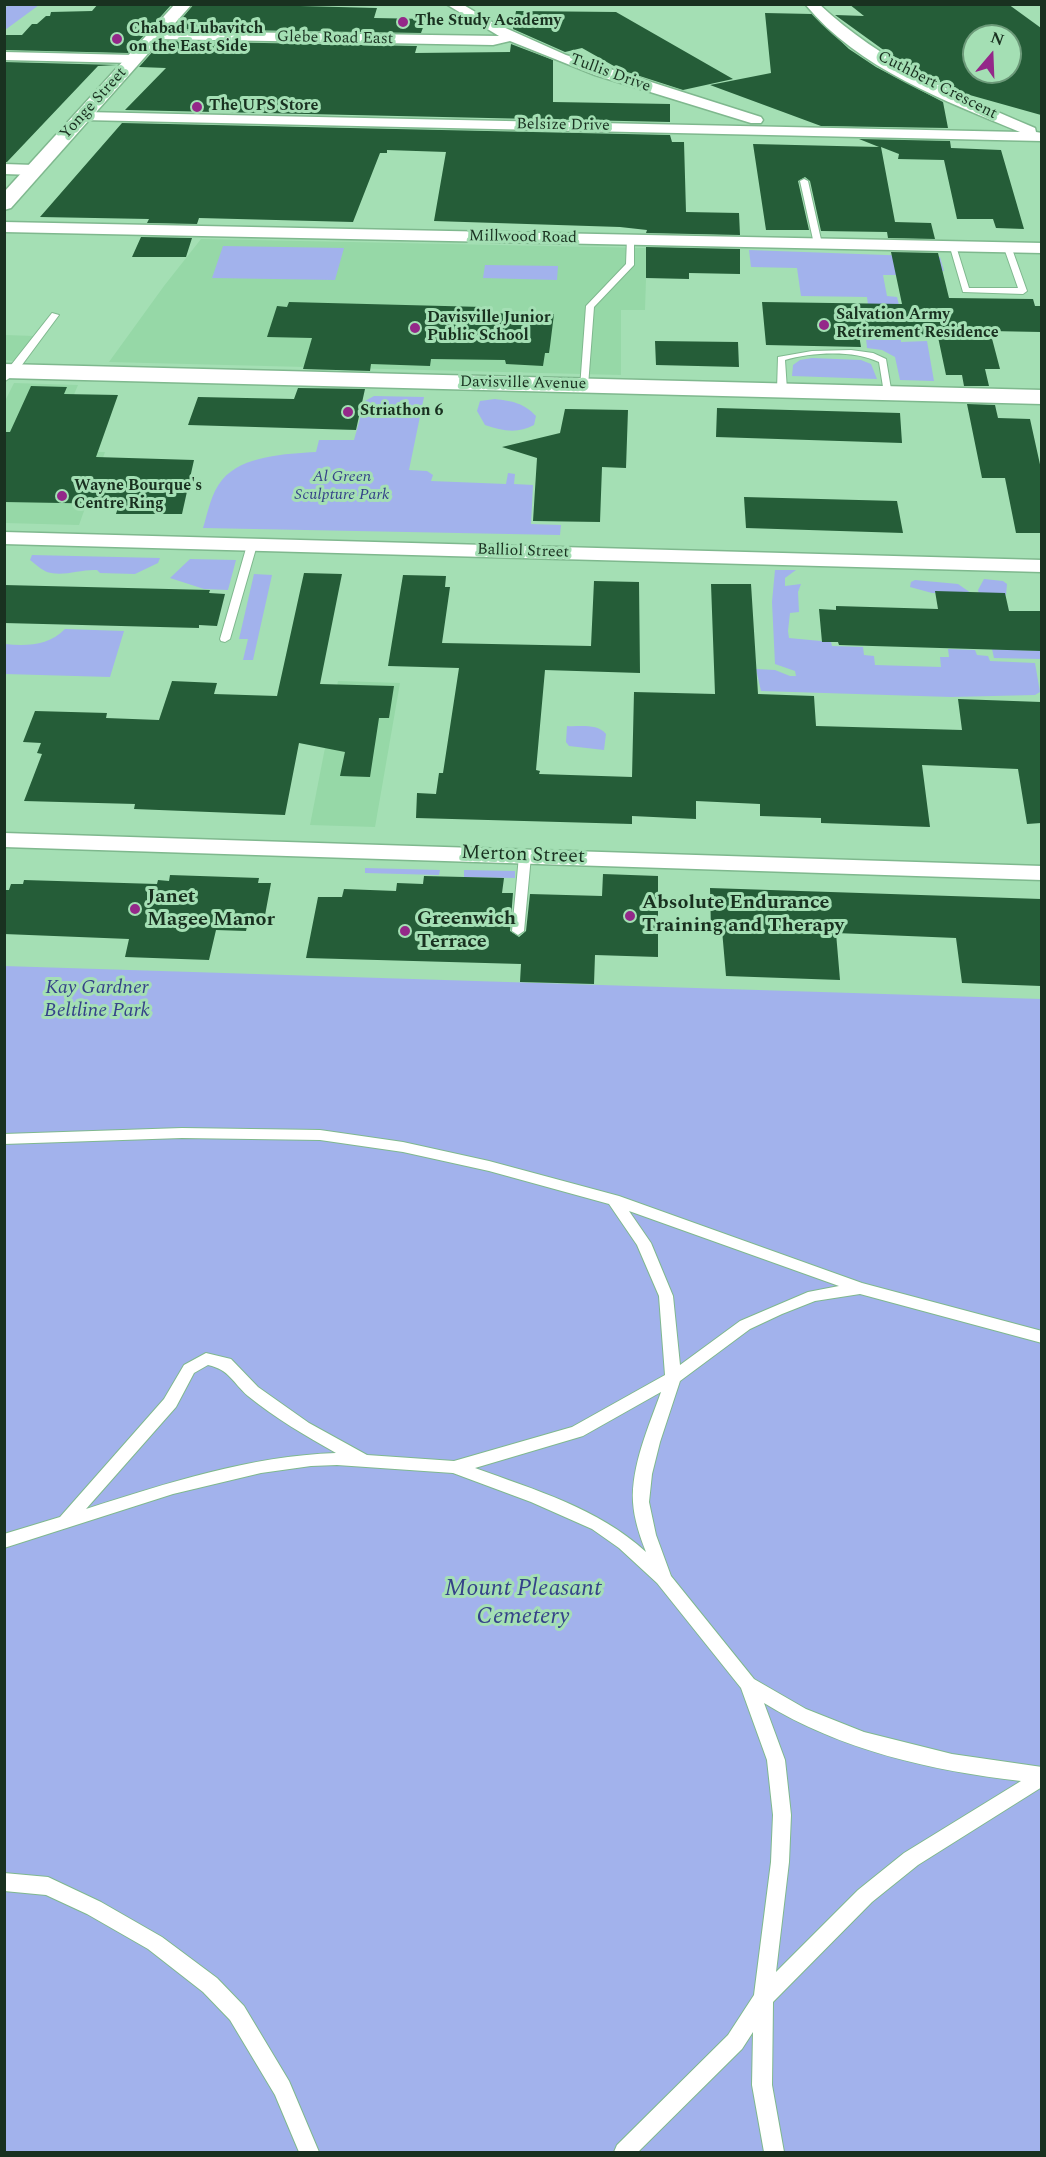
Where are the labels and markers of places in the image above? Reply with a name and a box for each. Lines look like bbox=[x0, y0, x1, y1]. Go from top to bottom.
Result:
place label: The Study Academy bbox=[415, 12, 561, 32]
marker: The Study Academy bbox=[396, 15, 410, 29]
place label: Chabad Lubavitch on the East Side bbox=[129, 20, 263, 58]
marker: Chabad Lubavitch on the East Side bbox=[110, 32, 124, 46]
place label: The UPS Store bbox=[209, 97, 318, 117]
marker: The UPS Store bbox=[190, 100, 204, 114]
place label: Salvation Army Retirement Residence bbox=[836, 306, 999, 344]
place label: Davisville Junior Public School bbox=[427, 309, 550, 347]
marker: Salvation Army Retirement Residence bbox=[817, 318, 831, 332]
marker: Davisville Junior Public School bbox=[408, 321, 422, 335]
place label: Striathon 6 bbox=[360, 402, 444, 422]
marker: Striathon 6 bbox=[341, 405, 355, 419]
place label: Wayne Bourque's Centre Ring bbox=[74, 477, 202, 515]
marker: Wayne Bourque's Centre Ring bbox=[55, 489, 69, 503]
place label: Janet Magee Manor bbox=[147, 886, 275, 933]
place label: Absolute Endurance Training and Therapy bbox=[642, 892, 844, 939]
marker: Janet Magee Manor bbox=[128, 902, 142, 916]
place label: Greenwich Terrace bbox=[417, 908, 516, 955]
marker: Absolute Endurance Training and Therapy bbox=[623, 909, 637, 923]
marker: Greenwich Terrace bbox=[398, 924, 412, 938]

